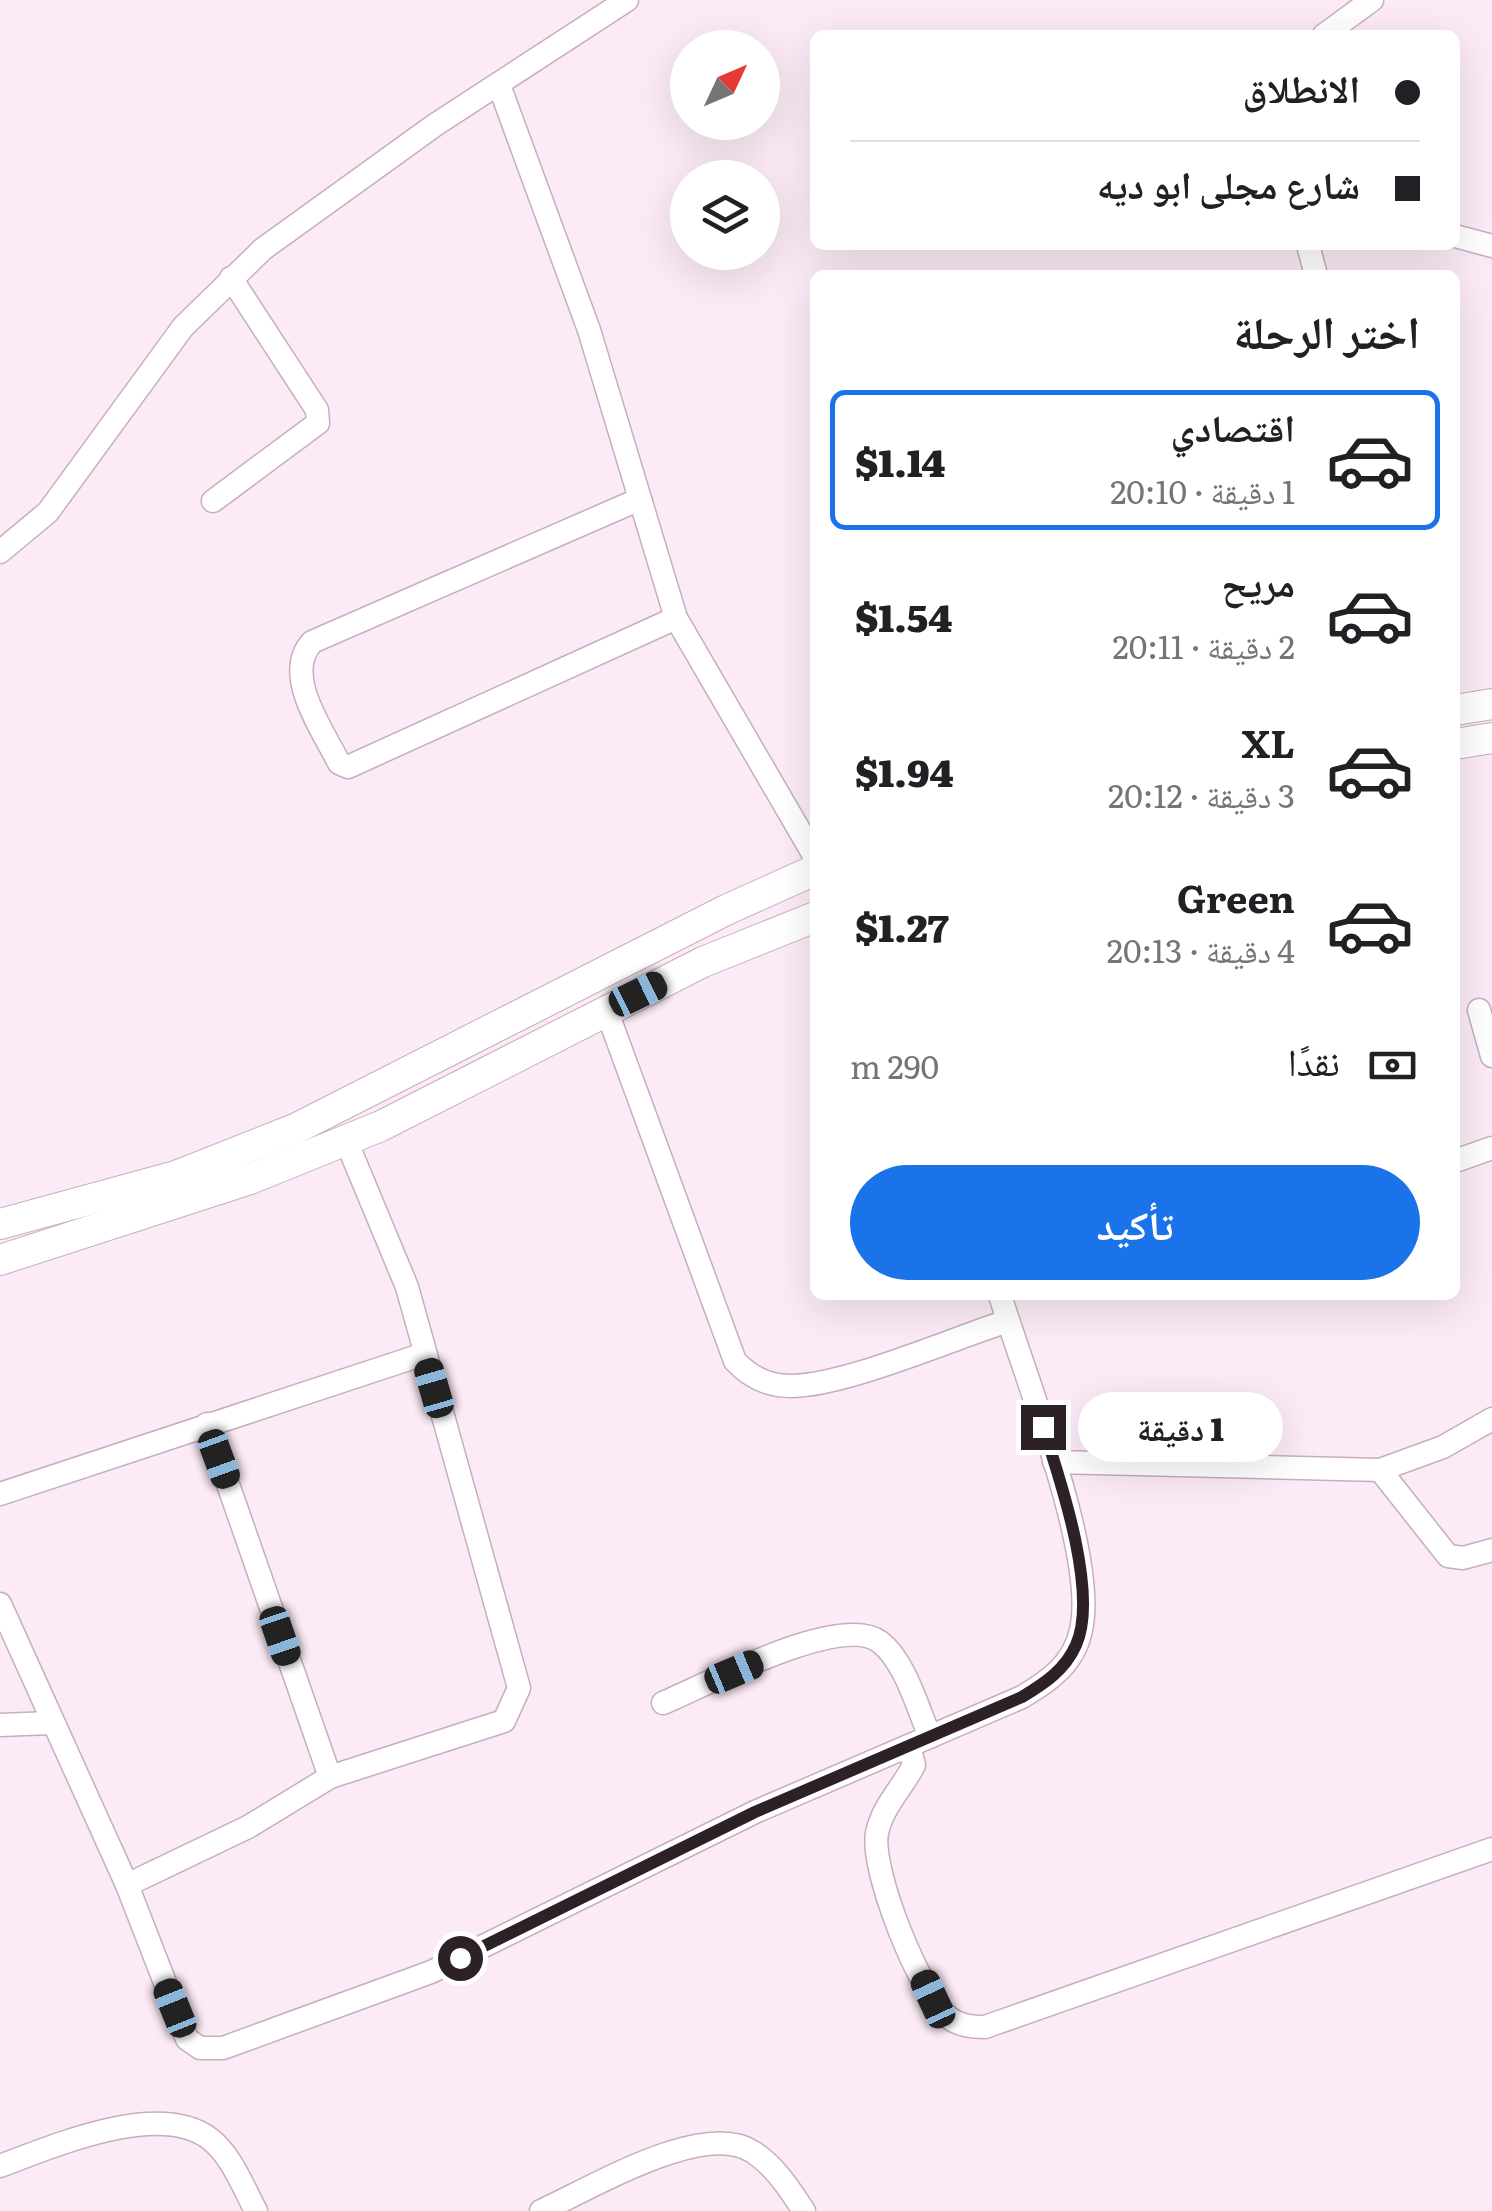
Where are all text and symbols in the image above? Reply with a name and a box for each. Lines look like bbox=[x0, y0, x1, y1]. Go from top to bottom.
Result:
north arrow bbox=[670, 30, 780, 140]
map controls bbox=[670, 30, 780, 270]
text: الانطلاق bbox=[1242, 58, 1360, 115]
text: شارع مجلى ابو ديه bbox=[1097, 154, 1360, 211]
button: layers bbox=[670, 160, 780, 270]
text: اختر الرحلة bbox=[1234, 296, 1420, 363]
text: اقتصادي bbox=[1171, 397, 1295, 454]
icon: car bbox=[1325, 415, 1415, 505]
text: $1.14 bbox=[855, 432, 945, 489]
text: 1 دقيقة · 20:10 bbox=[1110, 466, 1295, 514]
text: مريح bbox=[1221, 552, 1295, 609]
icon: car bbox=[1325, 570, 1415, 660]
text: $1.54 bbox=[855, 587, 952, 644]
text: 2 دقيقة · 20:11 bbox=[1112, 621, 1295, 669]
text: XL bbox=[1242, 713, 1295, 770]
icon: car bbox=[1325, 725, 1415, 815]
text: $1.94 bbox=[855, 742, 954, 799]
text: 3 دقيقة · 20:12 bbox=[1108, 770, 1295, 818]
text: Green bbox=[1177, 868, 1295, 925]
icon: car bbox=[1325, 880, 1415, 970]
text: $1.27 bbox=[855, 897, 949, 954]
text: 4 دقيقة · 20:13 bbox=[1107, 925, 1295, 973]
car bbox=[604, 967, 672, 1021]
text: نقدًا bbox=[1288, 1031, 1340, 1088]
icon: cash bbox=[1365, 1038, 1420, 1093]
text: 290 m bbox=[850, 1041, 939, 1089]
button: تأكيد bbox=[850, 1165, 1420, 1280]
car bbox=[411, 1355, 457, 1421]
callout: 1 دقيقة bbox=[1078, 1392, 1283, 1462]
text: 1 دقيقة bbox=[1137, 1403, 1224, 1451]
route end bbox=[1021, 1405, 1066, 1450]
car bbox=[195, 1426, 243, 1492]
car bbox=[256, 1603, 304, 1669]
car bbox=[701, 1646, 767, 1698]
route start bbox=[438, 1936, 483, 1981]
car bbox=[907, 1965, 959, 2033]
car bbox=[150, 1975, 200, 2041]

